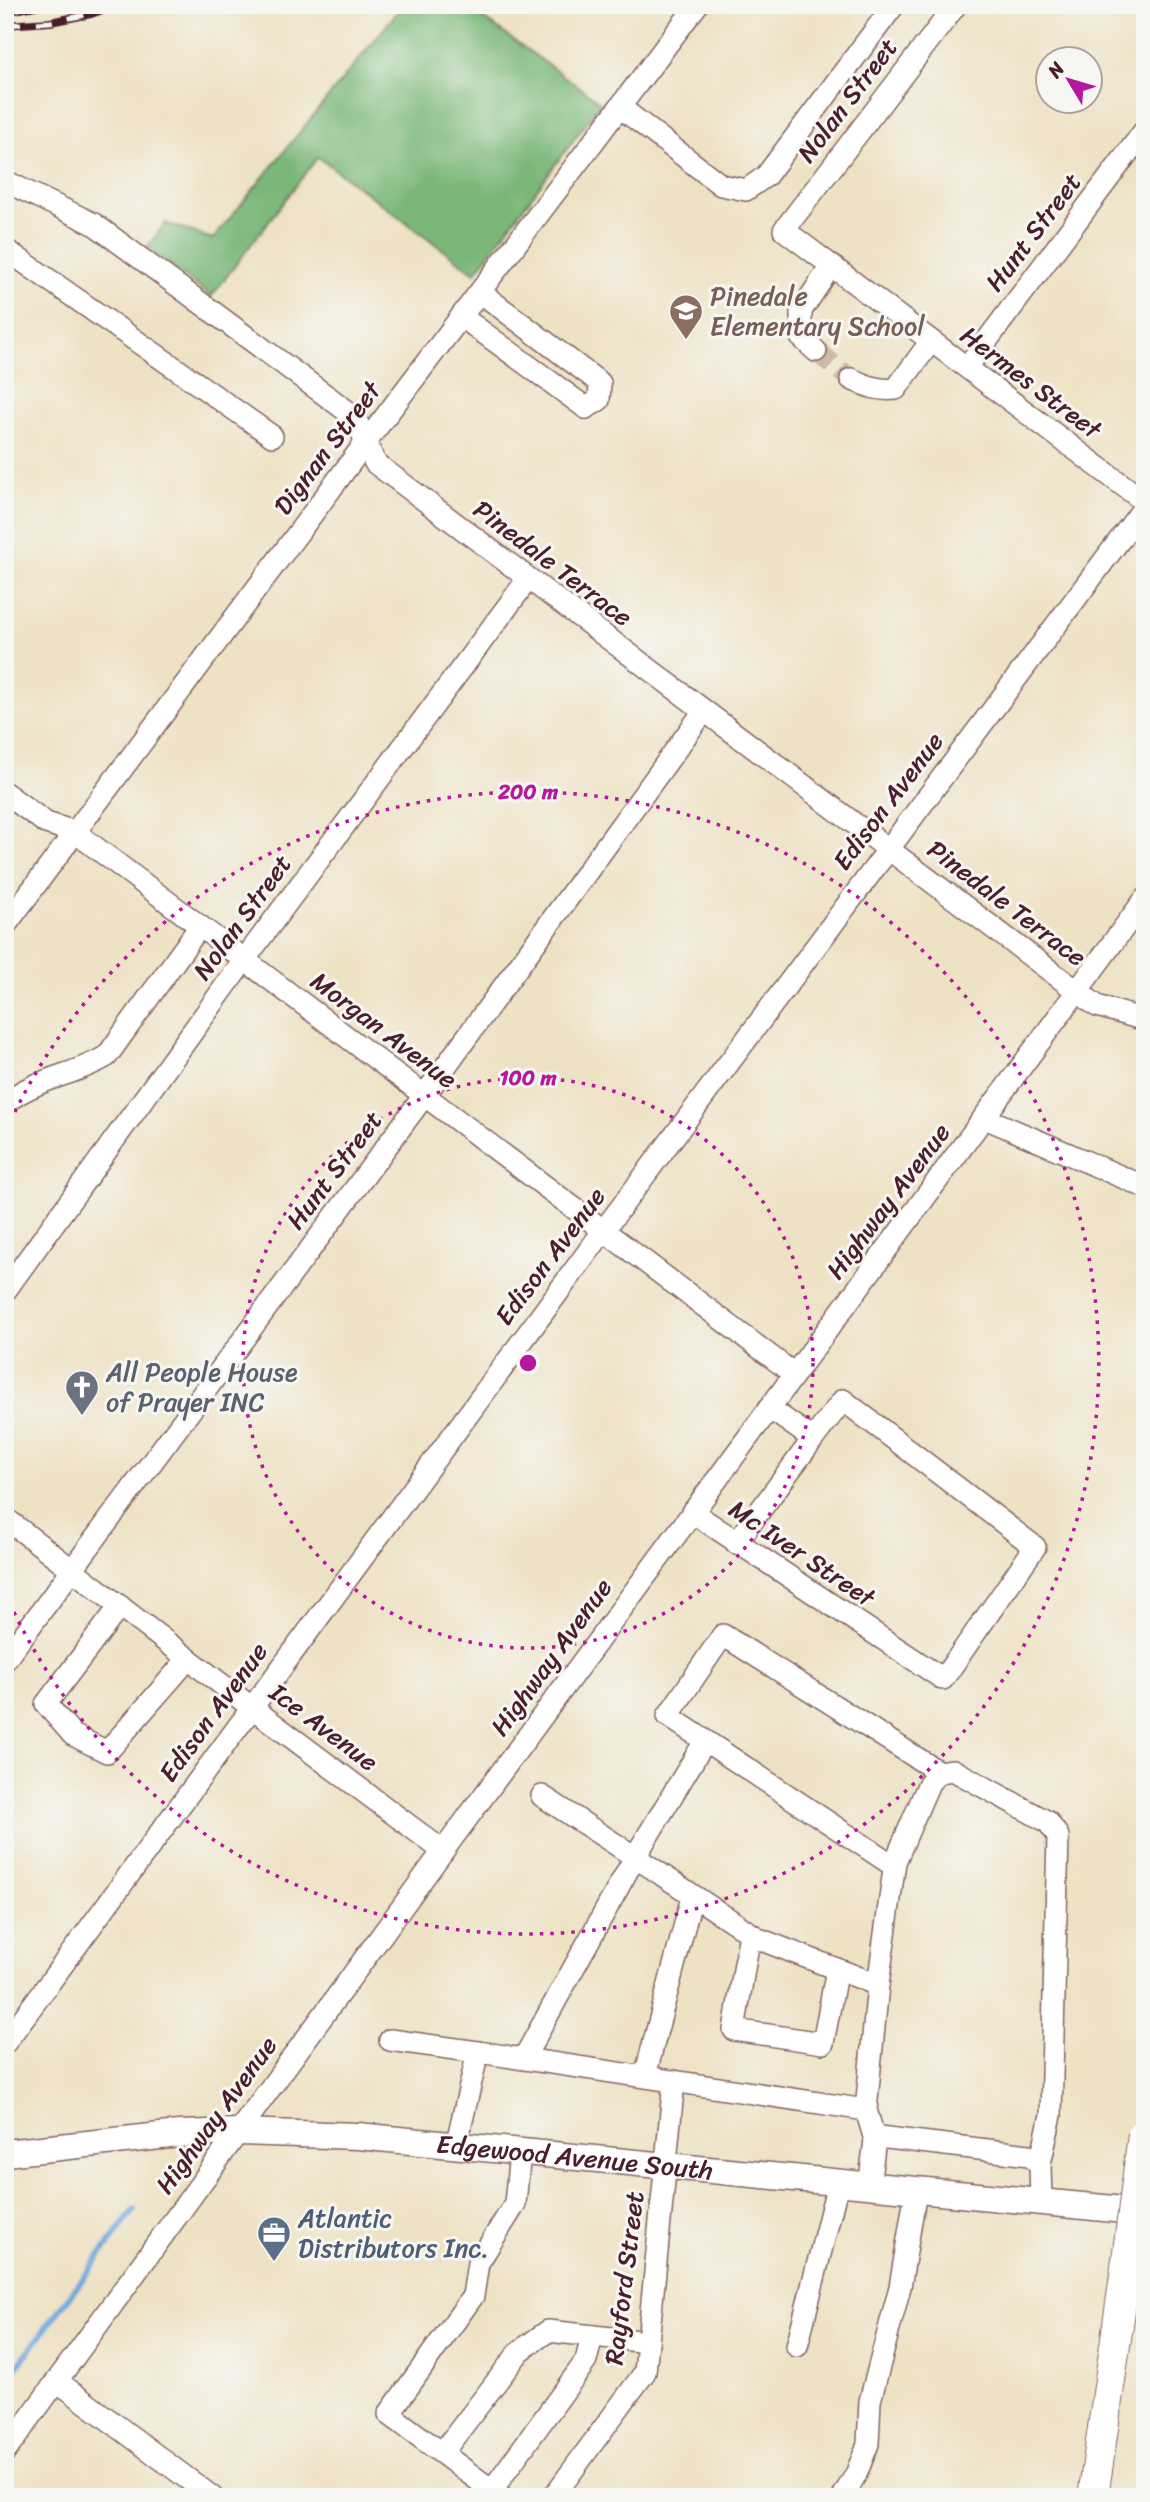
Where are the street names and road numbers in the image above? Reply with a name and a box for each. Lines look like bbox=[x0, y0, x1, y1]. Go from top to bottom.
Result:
street label: Nolan Street bbox=[784, 27, 910, 173]
street label: Hunt Street bbox=[972, 162, 1094, 302]
street label: Hermes Street bbox=[950, 313, 1113, 452]
street label: Dignan Street bbox=[261, 370, 394, 525]
street label: Pinedale Terrace bbox=[463, 487, 643, 639]
street label: Edison Avenue bbox=[820, 722, 956, 880]
street label: Pinedale Terrace bbox=[917, 827, 1097, 979]
street label: Nolan Street bbox=[180, 844, 304, 990]
street label: Morgan Avenue bbox=[300, 959, 468, 1101]
street label: Hunt Street bbox=[273, 1100, 395, 1240]
street label: Highway Avenue bbox=[813, 1113, 963, 1289]
street label: Edison Avenue bbox=[482, 1177, 618, 1335]
street label: Mc Iver Street bbox=[719, 1487, 886, 1620]
street label: Highway Avenue bbox=[478, 1568, 624, 1746]
street label: Edison Avenue bbox=[146, 1632, 280, 1792]
street label: Ice Avenue bbox=[259, 1670, 389, 1784]
street label: Highway Avenue bbox=[143, 2026, 289, 2204]
street label: Edgewood Avenue South bbox=[434, 2121, 715, 2193]
street label: Rayford Street bbox=[591, 2189, 657, 2367]

